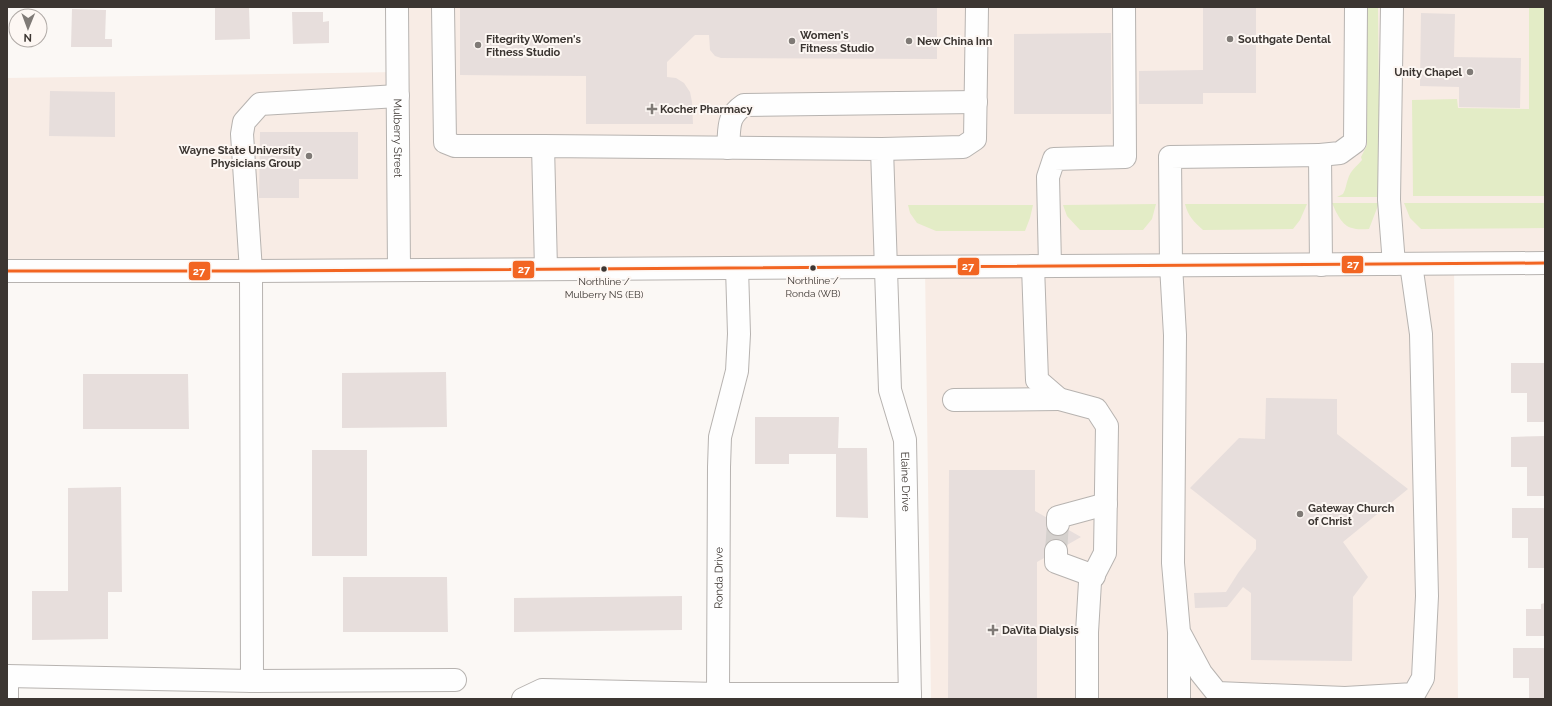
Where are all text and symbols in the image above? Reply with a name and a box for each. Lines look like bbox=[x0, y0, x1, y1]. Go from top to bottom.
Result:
north arrow bbox=[8, 8, 48, 48]
place label: Women's Fitness Studio bbox=[800, 29, 875, 55]
text: N bbox=[24, 31, 32, 44]
place label: Fitegrity Women's Fitness Studio bbox=[486, 33, 581, 59]
place label: Southgate Dental bbox=[1238, 33, 1331, 46]
marker: Southgate Dental bbox=[1225, 34, 1235, 44]
place label: New China Inn bbox=[917, 35, 993, 48]
marker: Women's Fitness Studio bbox=[787, 36, 797, 46]
marker: New China Inn bbox=[904, 36, 914, 46]
marker: Fitegrity Women's Fitness Studio bbox=[473, 40, 483, 50]
place label: Unity Chapel bbox=[1394, 66, 1462, 79]
marker: Unity Chapel bbox=[1465, 67, 1475, 77]
street label: Mulberry Street bbox=[391, 98, 404, 178]
place label: Kocher Pharmacy bbox=[660, 103, 753, 116]
marker: Kocher Pharmacy bbox=[647, 104, 657, 114]
place label: Wayne State University Physicians Group bbox=[179, 144, 301, 170]
marker: Wayne State University Physicians Group bbox=[304, 151, 314, 161]
line badge: 27 bbox=[1341, 255, 1364, 274]
line badge: 27 bbox=[957, 257, 980, 276]
text: 27 bbox=[1347, 258, 1360, 271]
line badge: 27 bbox=[512, 260, 535, 279]
text: 27 bbox=[962, 260, 975, 273]
line badge: 27 bbox=[188, 261, 211, 281]
text: 27 bbox=[518, 263, 531, 276]
marker: Northline / Ronda (WB) bbox=[808, 263, 818, 273]
marker: Northline / Mulberry NS (EB) bbox=[599, 264, 609, 274]
text: 27 bbox=[193, 265, 206, 278]
place label: Northline / Ronda (WB) bbox=[786, 275, 841, 299]
place label: Northline / Mulberry NS (EB) bbox=[565, 276, 644, 300]
street label: Elaine Drive bbox=[898, 451, 912, 512]
place label: Gateway Church of Christ bbox=[1308, 502, 1395, 528]
marker: Gateway Church of Christ bbox=[1295, 509, 1305, 519]
street label: Ronda Drive bbox=[712, 546, 726, 609]
marker: DaVita Dialysis bbox=[987, 624, 999, 636]
place label: DaVita Dialysis bbox=[1002, 624, 1079, 637]

